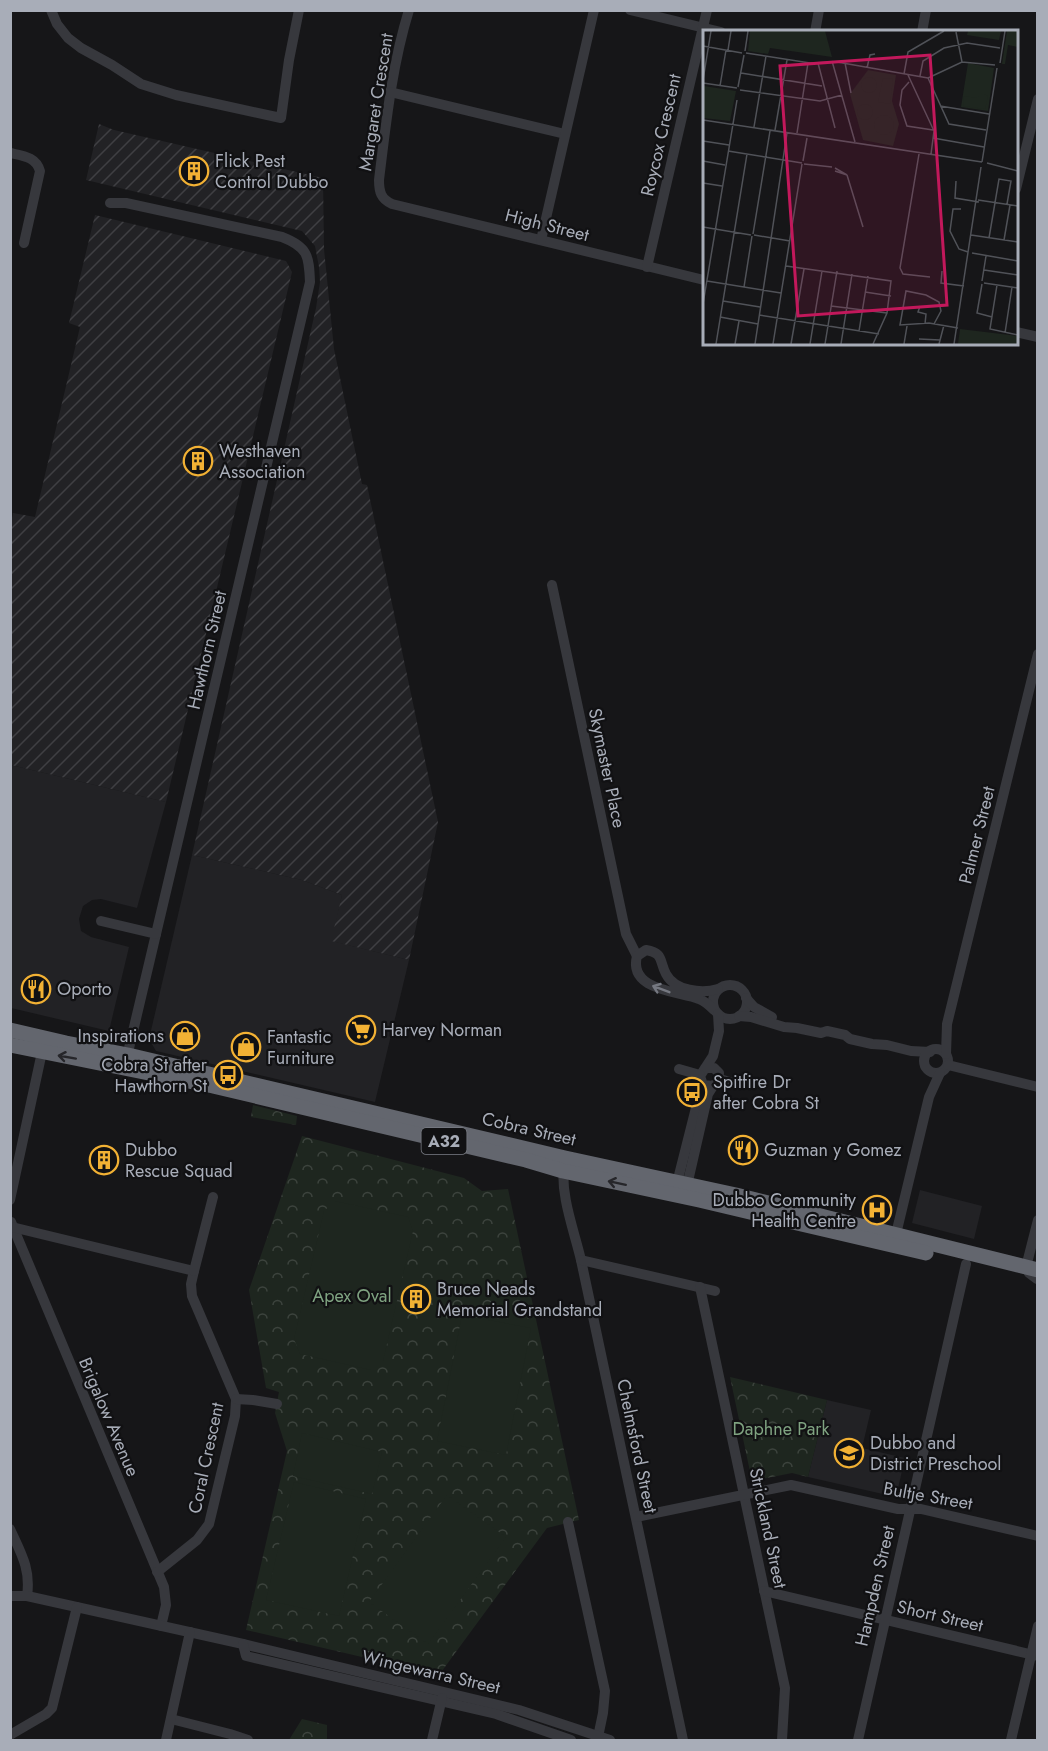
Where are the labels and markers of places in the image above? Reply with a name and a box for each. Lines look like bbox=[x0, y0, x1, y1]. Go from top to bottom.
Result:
place label: Flick Pest Control Dubbo bbox=[215, 148, 328, 195]
building icon: Flick Pest Control Dubbo bbox=[178, 155, 210, 187]
place label: Westhaven Association bbox=[219, 438, 305, 485]
building icon: Westhaven Association bbox=[182, 445, 214, 477]
restaurant icon: Oporto bbox=[20, 973, 52, 1005]
place label: Oporto bbox=[57, 976, 112, 1002]
supermarket icon: Harvey Norman bbox=[345, 1014, 377, 1046]
place label: Harvey Norman bbox=[382, 1017, 502, 1043]
shop icon: Inspirations bbox=[169, 1020, 201, 1052]
place label: Inspirations bbox=[78, 1023, 164, 1049]
place label: Fantastic Furniture bbox=[267, 1024, 334, 1071]
shop icon: Fantastic Furniture bbox=[230, 1031, 262, 1063]
place label: Cobra St after Hawthorn St bbox=[101, 1052, 208, 1099]
bus stop icon: Cobra St after Hawthorn St bbox=[212, 1059, 244, 1091]
place label: Spitfire Dr after Cobra St bbox=[713, 1069, 819, 1116]
bus stop icon: Spitfire Dr after Cobra St bbox=[676, 1076, 708, 1108]
restaurant icon: Guzman y Gomez bbox=[727, 1134, 759, 1166]
place label: Dubbo Rescue Squad bbox=[125, 1137, 233, 1184]
place label: Guzman y Gomez bbox=[764, 1137, 902, 1163]
building icon: Dubbo Rescue Squad bbox=[88, 1144, 120, 1176]
place label: Dubbo Community Health Centre bbox=[713, 1187, 856, 1234]
hospital icon: Dubbo Community Health Centre bbox=[861, 1194, 893, 1226]
place label: Bruce Neads Memorial Grandstand bbox=[437, 1276, 602, 1323]
building icon: Bruce Neads Memorial Grandstand bbox=[400, 1283, 432, 1315]
place label: Dubbo and District Preschool bbox=[870, 1430, 1001, 1477]
school or university icon: Dubbo and District Preschool bbox=[833, 1437, 865, 1469]

